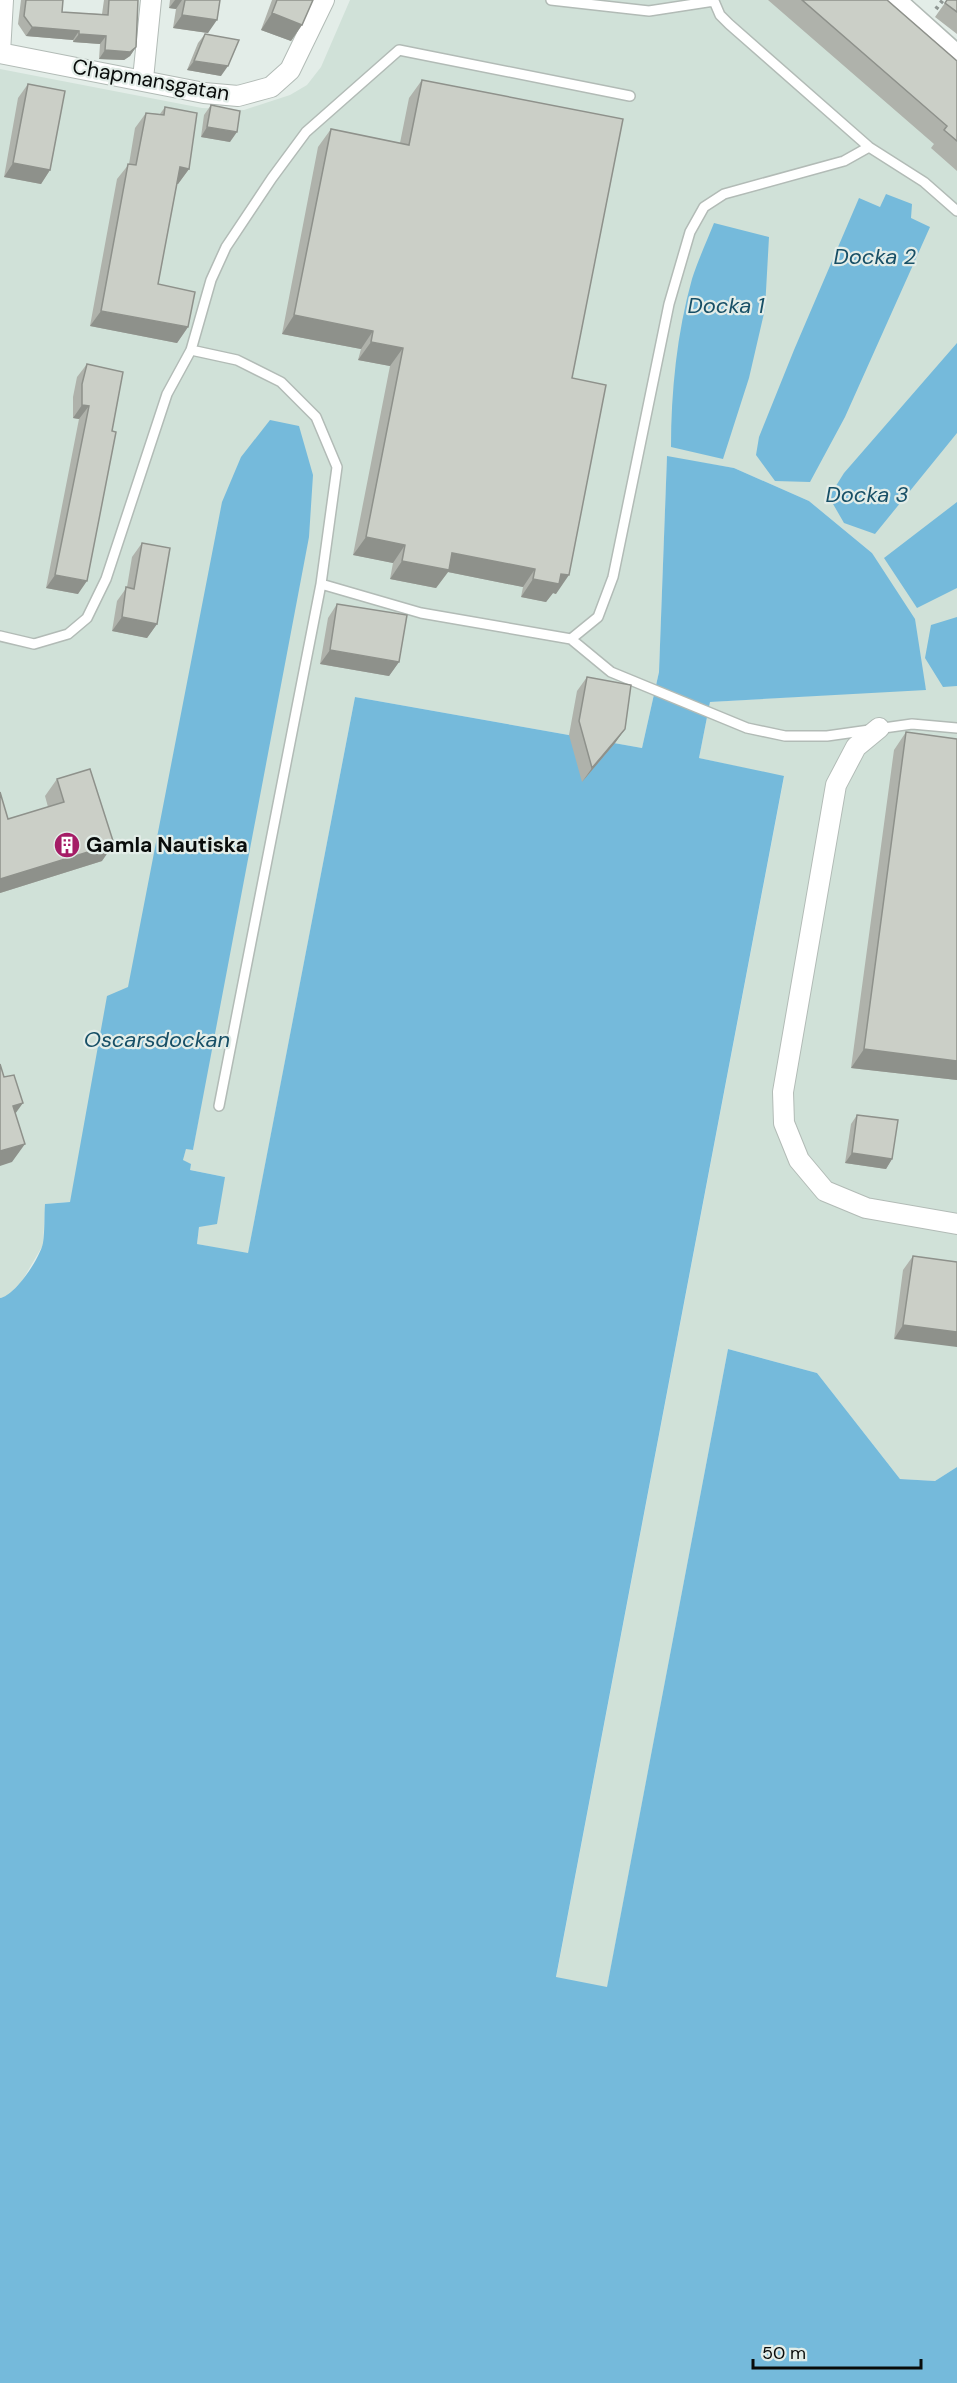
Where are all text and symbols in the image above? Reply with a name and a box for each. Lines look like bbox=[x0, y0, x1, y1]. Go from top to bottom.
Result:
street label: Chapmansgatan bbox=[70, 52, 232, 108]
water label: Docka 2 bbox=[834, 242, 917, 271]
water label: Docka 1 bbox=[688, 291, 765, 320]
water label: Docka 3 bbox=[825, 480, 909, 509]
building icon: Gamla Nautiska bbox=[52, 830, 82, 860]
place label: Gamla Nautiska bbox=[86, 831, 248, 859]
water label: Oscarsdockan bbox=[84, 1025, 230, 1054]
scale bar bbox=[753, 2332, 921, 2370]
text: 50 m bbox=[762, 2341, 806, 2365]

